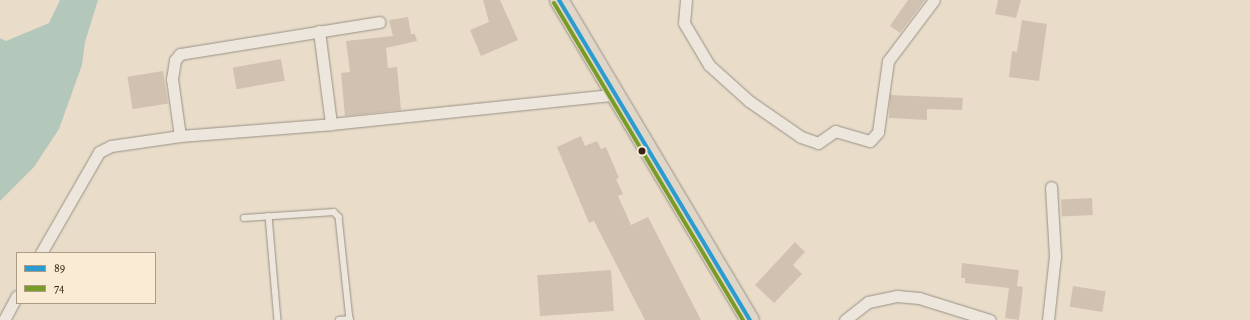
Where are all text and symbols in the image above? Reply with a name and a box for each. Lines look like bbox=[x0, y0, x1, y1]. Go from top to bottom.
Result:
unlabelled marker bbox=[637, 146, 647, 156]
legend bbox=[16, 252, 156, 304]
text: 89 bbox=[54, 260, 65, 276]
text: 74 bbox=[54, 280, 64, 296]

